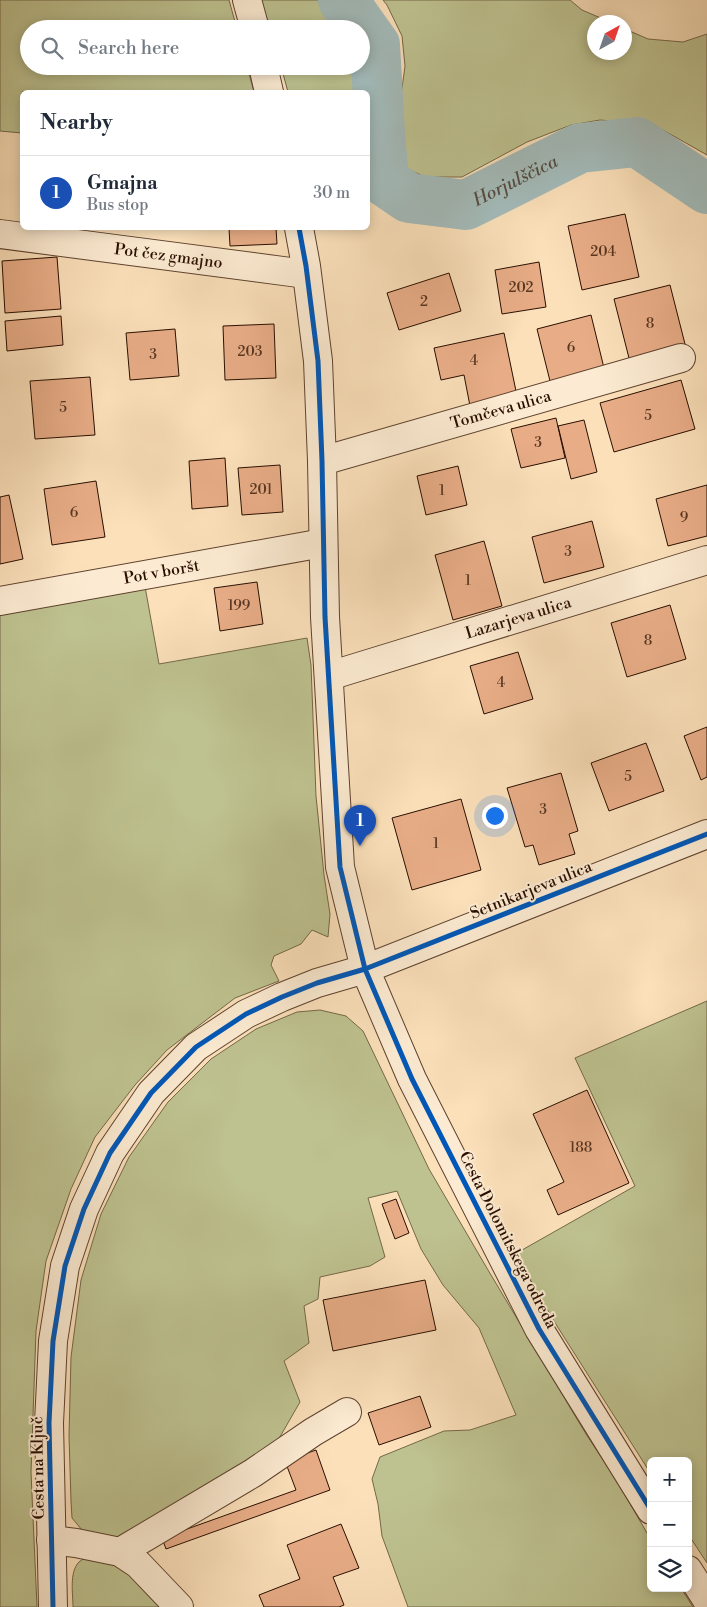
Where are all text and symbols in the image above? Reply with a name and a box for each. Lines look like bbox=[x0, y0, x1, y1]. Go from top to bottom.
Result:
north arrow bbox=[587, 15, 632, 60]
search box bbox=[20, 20, 370, 75]
icon: search bbox=[38, 34, 66, 62]
text: Search here bbox=[78, 36, 179, 60]
text: Nearby bbox=[40, 110, 113, 136]
water label: Horjulščica bbox=[468, 149, 562, 212]
text: Gmajna bbox=[87, 171, 158, 195]
text: 1 bbox=[52, 183, 60, 203]
text: 30 m bbox=[313, 183, 350, 203]
text: Bus stop bbox=[87, 195, 149, 215]
street label: Pot čez gmajno bbox=[113, 239, 224, 273]
house number: 204 bbox=[590, 243, 616, 261]
house number: 202 bbox=[508, 279, 534, 297]
house number: 2 bbox=[420, 293, 428, 311]
house number: 8 bbox=[646, 315, 654, 333]
house number: 6 bbox=[567, 339, 576, 357]
house number: 203 bbox=[238, 343, 263, 361]
house number: 3 bbox=[149, 346, 157, 364]
house number: 4 bbox=[470, 352, 478, 370]
street label: Tomčeva ulica bbox=[448, 386, 554, 434]
house number: 5 bbox=[59, 399, 67, 417]
house number: 5 bbox=[644, 407, 652, 425]
house number: 3 bbox=[534, 434, 542, 452]
house number: 201 bbox=[250, 481, 272, 499]
house number: 1 bbox=[439, 482, 445, 500]
house number: 6 bbox=[70, 504, 79, 522]
house number: 9 bbox=[680, 509, 688, 527]
house number: 3 bbox=[564, 543, 572, 561]
street label: Pot v boršt bbox=[122, 555, 201, 589]
house number: 1 bbox=[465, 572, 471, 590]
street label: Lazarjeva ulica bbox=[463, 592, 575, 644]
house number: 199 bbox=[228, 597, 250, 615]
house number: 8 bbox=[644, 632, 652, 650]
house number: 4 bbox=[497, 674, 505, 692]
house number: 5 bbox=[624, 768, 632, 786]
house number: 3 bbox=[539, 801, 547, 819]
your location bbox=[482, 803, 508, 829]
pin: 1 bbox=[344, 805, 376, 846]
house number: 1 bbox=[433, 835, 439, 853]
street label: Setnikarjeva ulica bbox=[467, 856, 596, 924]
house number: 188 bbox=[570, 1139, 592, 1157]
street label: Cesta Dolomitskega odreda bbox=[454, 1148, 562, 1333]
street label: Cesta na Ključ bbox=[27, 1416, 49, 1520]
map controls bbox=[647, 1457, 692, 1592]
button: + bbox=[647, 1457, 692, 1502]
button: − bbox=[647, 1502, 692, 1547]
button: layers bbox=[647, 1547, 692, 1592]

